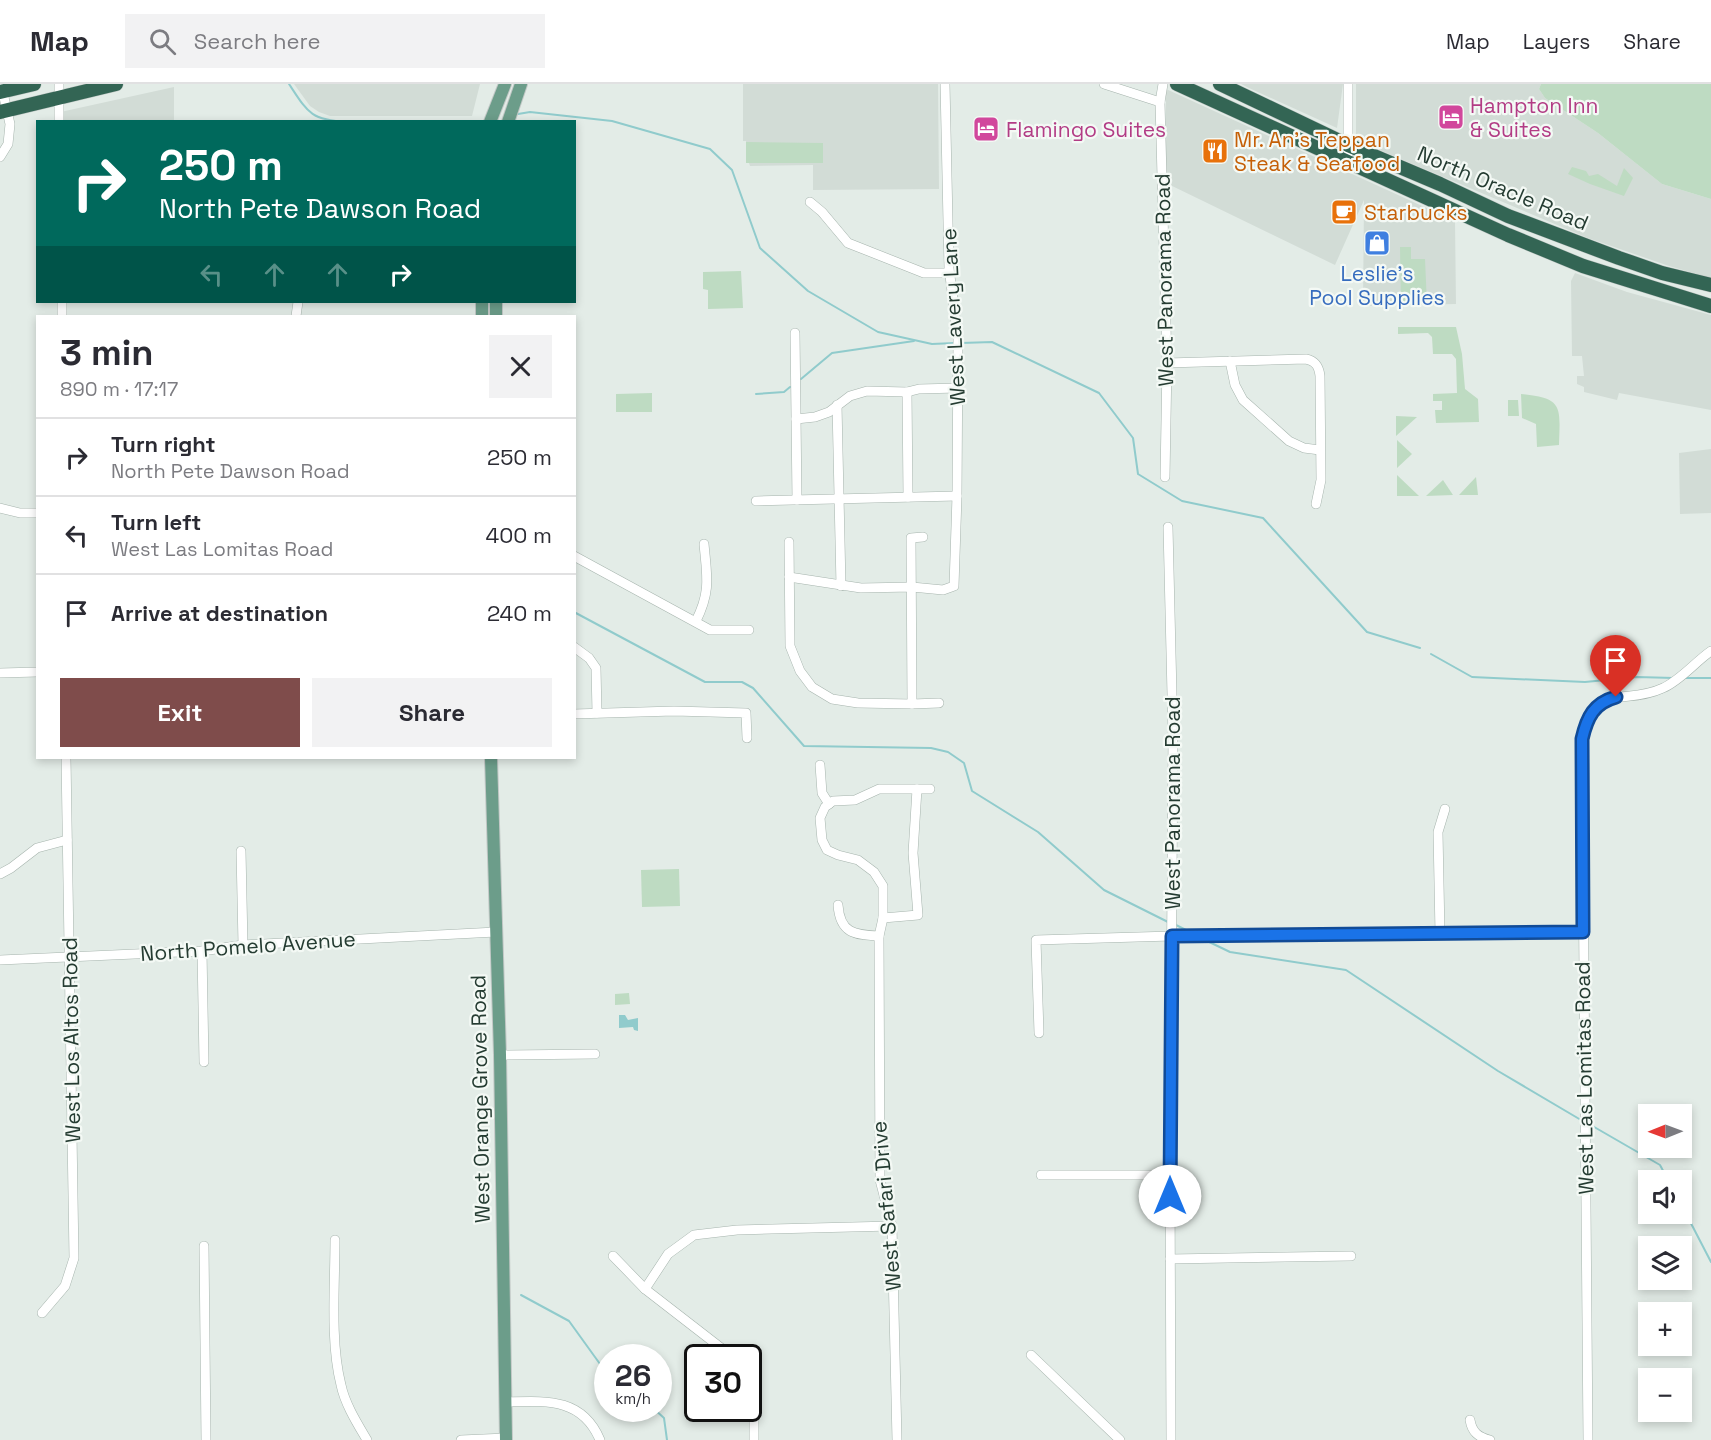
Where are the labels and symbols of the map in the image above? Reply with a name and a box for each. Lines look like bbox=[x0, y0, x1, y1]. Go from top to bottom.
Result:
place label: Hampton Inn & Suites bbox=[1470, 92, 1598, 143]
hotel icon: Hampton Inn & Suites bbox=[1436, 102, 1466, 132]
hotel icon: Flamingo Suites bbox=[971, 114, 1001, 144]
place label: Flamingo Suites bbox=[1006, 116, 1166, 143]
place label: Mr. An's Teppan Steak & Seafood bbox=[1234, 126, 1400, 177]
restaurant icon: Mr. An's Teppan Steak & Seafood bbox=[1200, 136, 1230, 166]
street label: North Oracle Road bbox=[1413, 140, 1593, 236]
street label: West Panorama Road bbox=[1149, 173, 1179, 387]
cafe icon: Starbucks bbox=[1329, 197, 1359, 227]
place label: Starbucks bbox=[1364, 199, 1468, 226]
street label: West Lavery Lane bbox=[935, 228, 971, 406]
shop icon: Leslie's Pool Supplies bbox=[1362, 228, 1392, 258]
place label: Leslie's Pool Supplies bbox=[1309, 260, 1445, 311]
pin bbox=[1590, 635, 1641, 697]
street label: West Panorama Road bbox=[1159, 696, 1186, 910]
street label: North Pomelo Avenue bbox=[139, 925, 357, 967]
street label: West Los Altos Road bbox=[56, 937, 86, 1143]
street label: West Las Lomitas Road bbox=[1568, 961, 1600, 1195]
street label: West Orange Grove Road bbox=[464, 975, 496, 1223]
north arrow bbox=[1638, 1104, 1692, 1158]
street label: West Safari Drive bbox=[865, 1120, 907, 1292]
position arrow bbox=[1138, 1164, 1202, 1228]
speed limit sign: 30 bbox=[684, 1344, 762, 1422]

